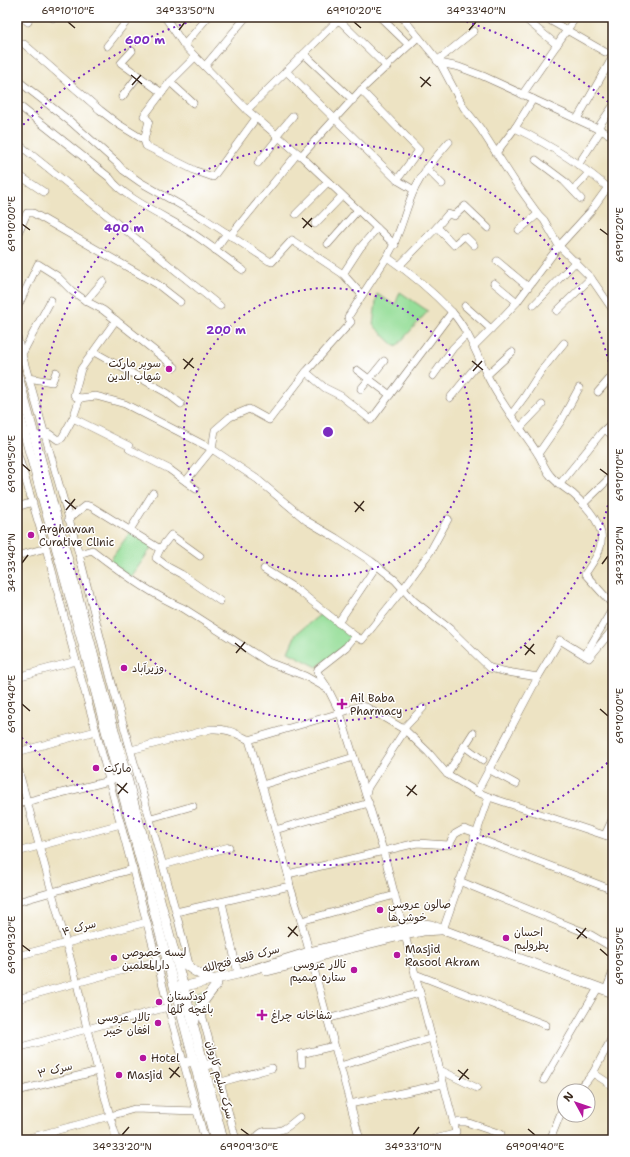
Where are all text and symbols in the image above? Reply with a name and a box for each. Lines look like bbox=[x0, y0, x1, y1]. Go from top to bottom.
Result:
text: 69°10'10"E bbox=[41, 4, 95, 17]
text: 34°33'50"N bbox=[155, 4, 215, 17]
text: 69°10'20"E bbox=[326, 4, 382, 17]
text: 34°33'40"N bbox=[446, 4, 506, 17]
text: 600 m bbox=[125, 32, 165, 48]
text: 69°10'00"E bbox=[5, 196, 18, 252]
text: 69°10'20"E bbox=[613, 207, 626, 263]
text: 400 m bbox=[104, 220, 144, 236]
text: 200 m bbox=[206, 322, 246, 338]
place label: سوپر مارکت شهاب الدین bbox=[107, 356, 161, 384]
marker: سوپر مارکت شهاب الدین bbox=[164, 364, 174, 374]
centre of rings bbox=[321, 425, 335, 439]
text: 69°09'50"E bbox=[5, 435, 18, 493]
text: 69°10'10"E bbox=[613, 448, 626, 502]
place label: Arghawan Curative Clinic bbox=[39, 522, 115, 550]
text: 34°33'20"N bbox=[613, 526, 626, 586]
marker: Arghawan Curative Clinic bbox=[26, 530, 36, 540]
text: 34°33'40"N bbox=[5, 533, 18, 593]
place label: وزیرآباد bbox=[132, 661, 164, 676]
marker: وزیرآباد bbox=[119, 663, 129, 673]
text: 69°09'40"E bbox=[5, 675, 18, 733]
text: 69°10'00"E bbox=[613, 688, 626, 744]
place label: Ail Baba Pharmacy bbox=[350, 691, 402, 719]
marker: Ail Baba Pharmacy bbox=[337, 699, 347, 709]
place label: مارکت bbox=[104, 761, 131, 776]
marker: مارکت bbox=[91, 763, 101, 773]
place label: صالون عروسی خوشی‌ها bbox=[388, 897, 451, 925]
marker: صالون عروسی خوشی‌ها bbox=[375, 905, 385, 915]
text: 69°09'30"E bbox=[5, 916, 18, 974]
street label: سرک ۴ bbox=[60, 916, 98, 940]
place label: احسان پطرولیم bbox=[514, 925, 549, 954]
text: 69°09'50"E bbox=[613, 927, 626, 985]
marker: احسان پطرولیم bbox=[501, 933, 511, 943]
street label: سرک قلعه فتح‌الله bbox=[201, 941, 281, 977]
place label: Masjid Rasool Akram bbox=[405, 942, 480, 970]
place label: لیسه خصوصی دارالمعلمین bbox=[122, 945, 186, 973]
marker: Masjid Rasool Akram bbox=[392, 950, 402, 960]
marker: لیسه خصوصی دارالمعلمین bbox=[109, 953, 119, 963]
place label: تالار عروسی ستاره صمیم bbox=[290, 957, 347, 986]
marker: تالار عروسی ستاره صمیم bbox=[349, 965, 359, 975]
place label: کودکستان باغچه گلها bbox=[167, 989, 213, 1017]
marker: کودکستان باغچه گلها bbox=[154, 997, 164, 1007]
place label: شفاخانه چراغ bbox=[271, 1008, 332, 1024]
marker: شفاخانه چراغ bbox=[256, 1009, 268, 1021]
place label: تالار عروسی افغان خیبر bbox=[97, 1010, 151, 1038]
marker: تالار عروسی افغان خیبر bbox=[153, 1018, 163, 1028]
street label: سرک سلیم کاروان bbox=[201, 1039, 238, 1121]
place label: Hotel bbox=[151, 1051, 180, 1066]
marker: Hotel bbox=[138, 1053, 148, 1063]
street label: سرک ۳ bbox=[36, 1058, 74, 1082]
place label: Masjid bbox=[127, 1068, 162, 1083]
marker: Masjid bbox=[114, 1070, 124, 1080]
north arrow bbox=[556, 1083, 596, 1123]
text: N bbox=[560, 1089, 577, 1105]
text: 34°33'20"N bbox=[92, 1140, 152, 1153]
text: 69°09'30"E bbox=[220, 1140, 278, 1153]
text: 34°33'10"N bbox=[384, 1140, 442, 1153]
text: 69°09'40"E bbox=[506, 1140, 564, 1153]

